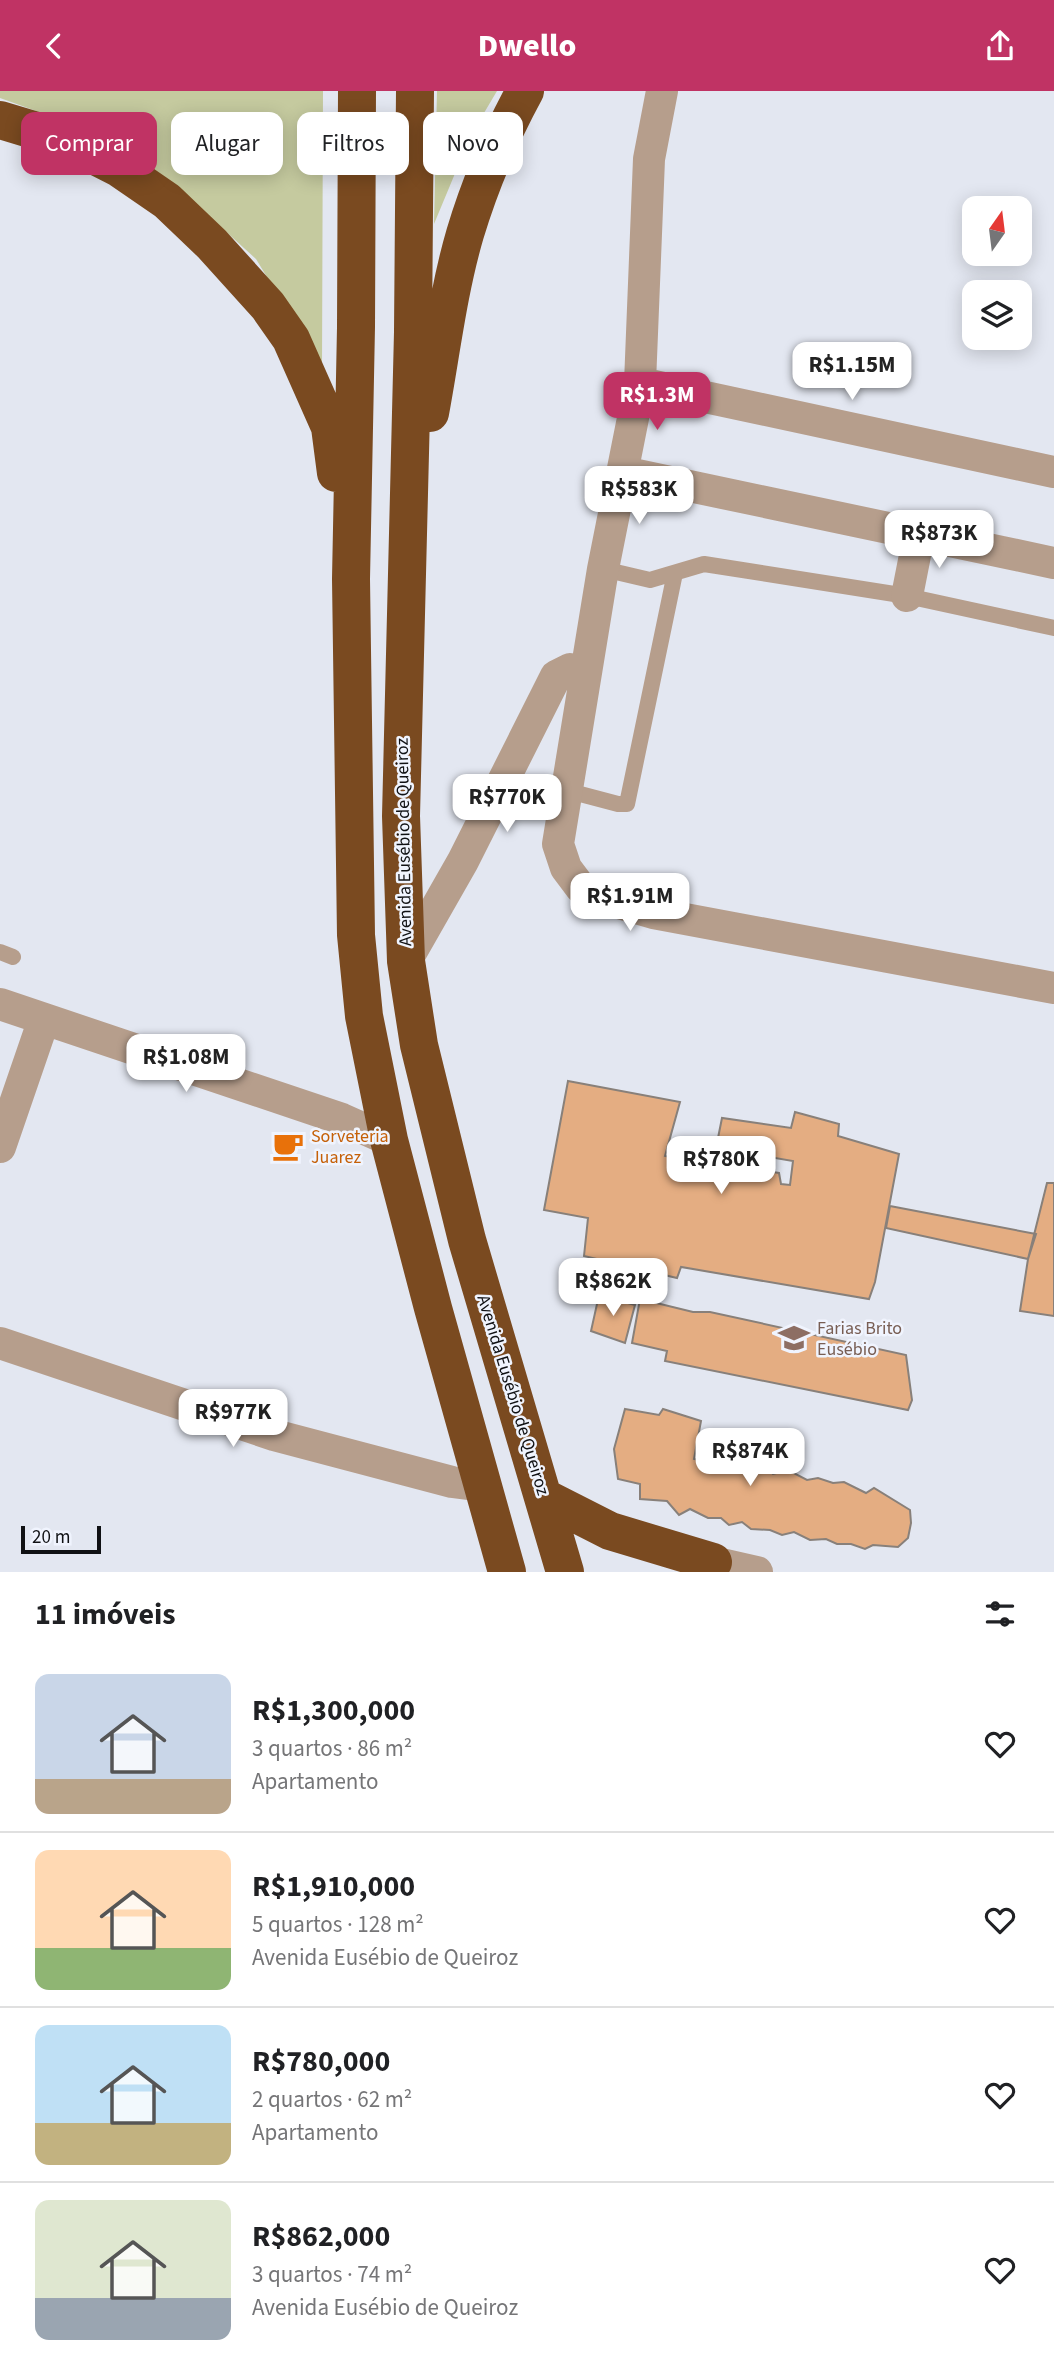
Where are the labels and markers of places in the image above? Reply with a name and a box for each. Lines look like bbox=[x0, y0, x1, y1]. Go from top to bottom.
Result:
pin: R$1.15M bbox=[787, 343, 917, 402]
pin: R$1.3M bbox=[600, 373, 714, 432]
pin: R$583K bbox=[582, 467, 696, 526]
pin: R$873K bbox=[882, 511, 996, 570]
pin: R$770K bbox=[450, 775, 564, 834]
pin: R$1.91M bbox=[565, 873, 695, 933]
pin: R$1.08M bbox=[121, 1035, 251, 1094]
place label: Sorveteria Juarez bbox=[311, 1124, 389, 1170]
cafe icon: Sorveteria Juarez bbox=[271, 1129, 305, 1163]
pin: R$780K bbox=[664, 1137, 778, 1196]
pin: R$862K bbox=[556, 1259, 670, 1318]
place label: Farias Brito Eusébio bbox=[817, 1316, 902, 1362]
school or university icon: Farias Brito Eusébio bbox=[777, 1321, 811, 1355]
pin: R$977K bbox=[176, 1389, 290, 1449]
pin: R$874K bbox=[693, 1429, 807, 1488]

